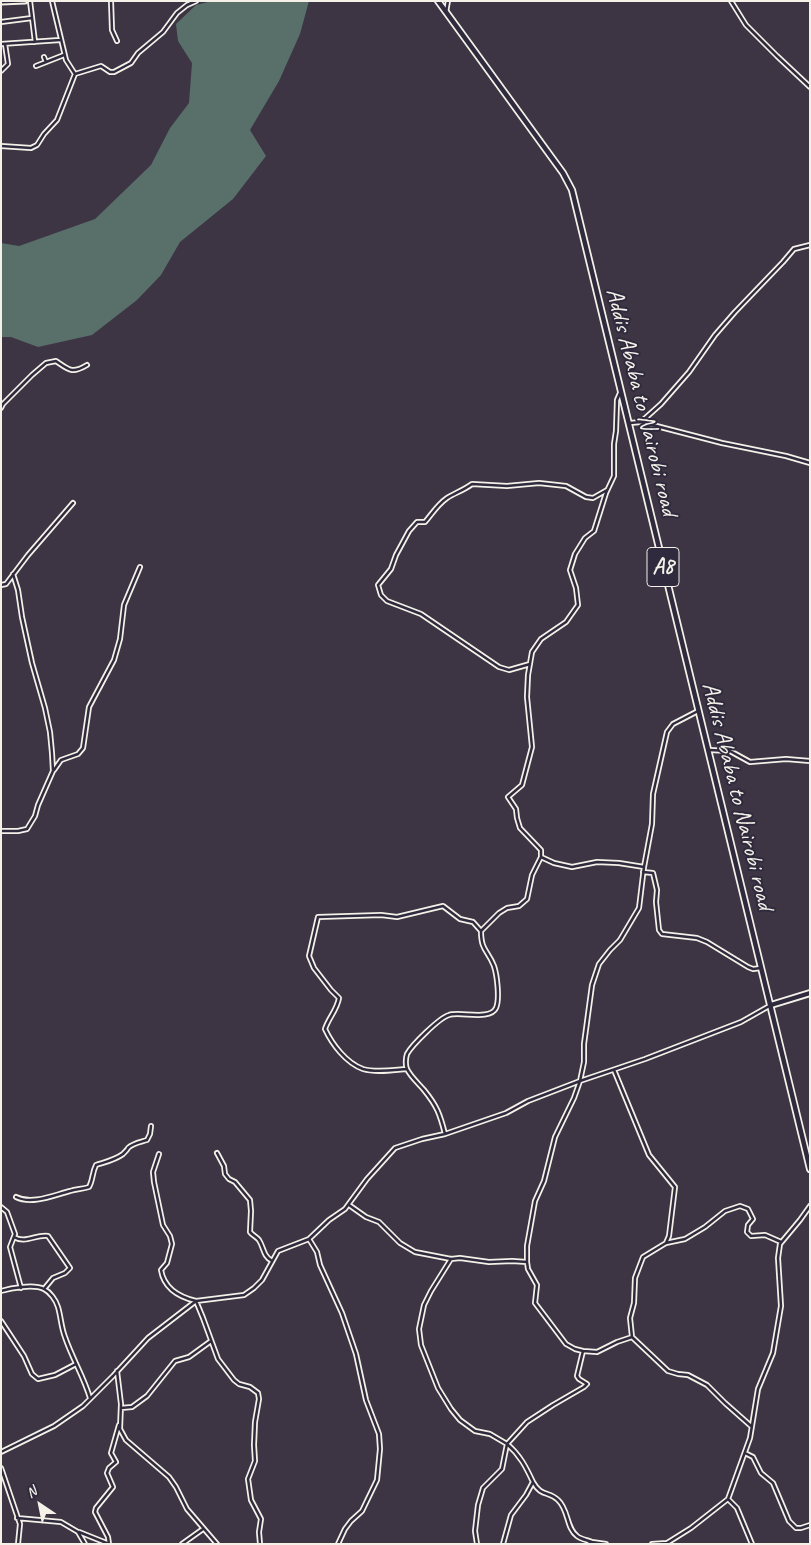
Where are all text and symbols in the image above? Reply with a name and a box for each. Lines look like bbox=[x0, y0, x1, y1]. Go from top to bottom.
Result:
street label: Addis Ababa to Nairobi road bbox=[599, 285, 683, 519]
road number: A8 bbox=[647, 548, 679, 586]
street label: Addis Ababa to Nairobi road bbox=[695, 679, 779, 913]
north arrow bbox=[15, 1480, 65, 1530]
text: N bbox=[23, 1483, 40, 1502]

